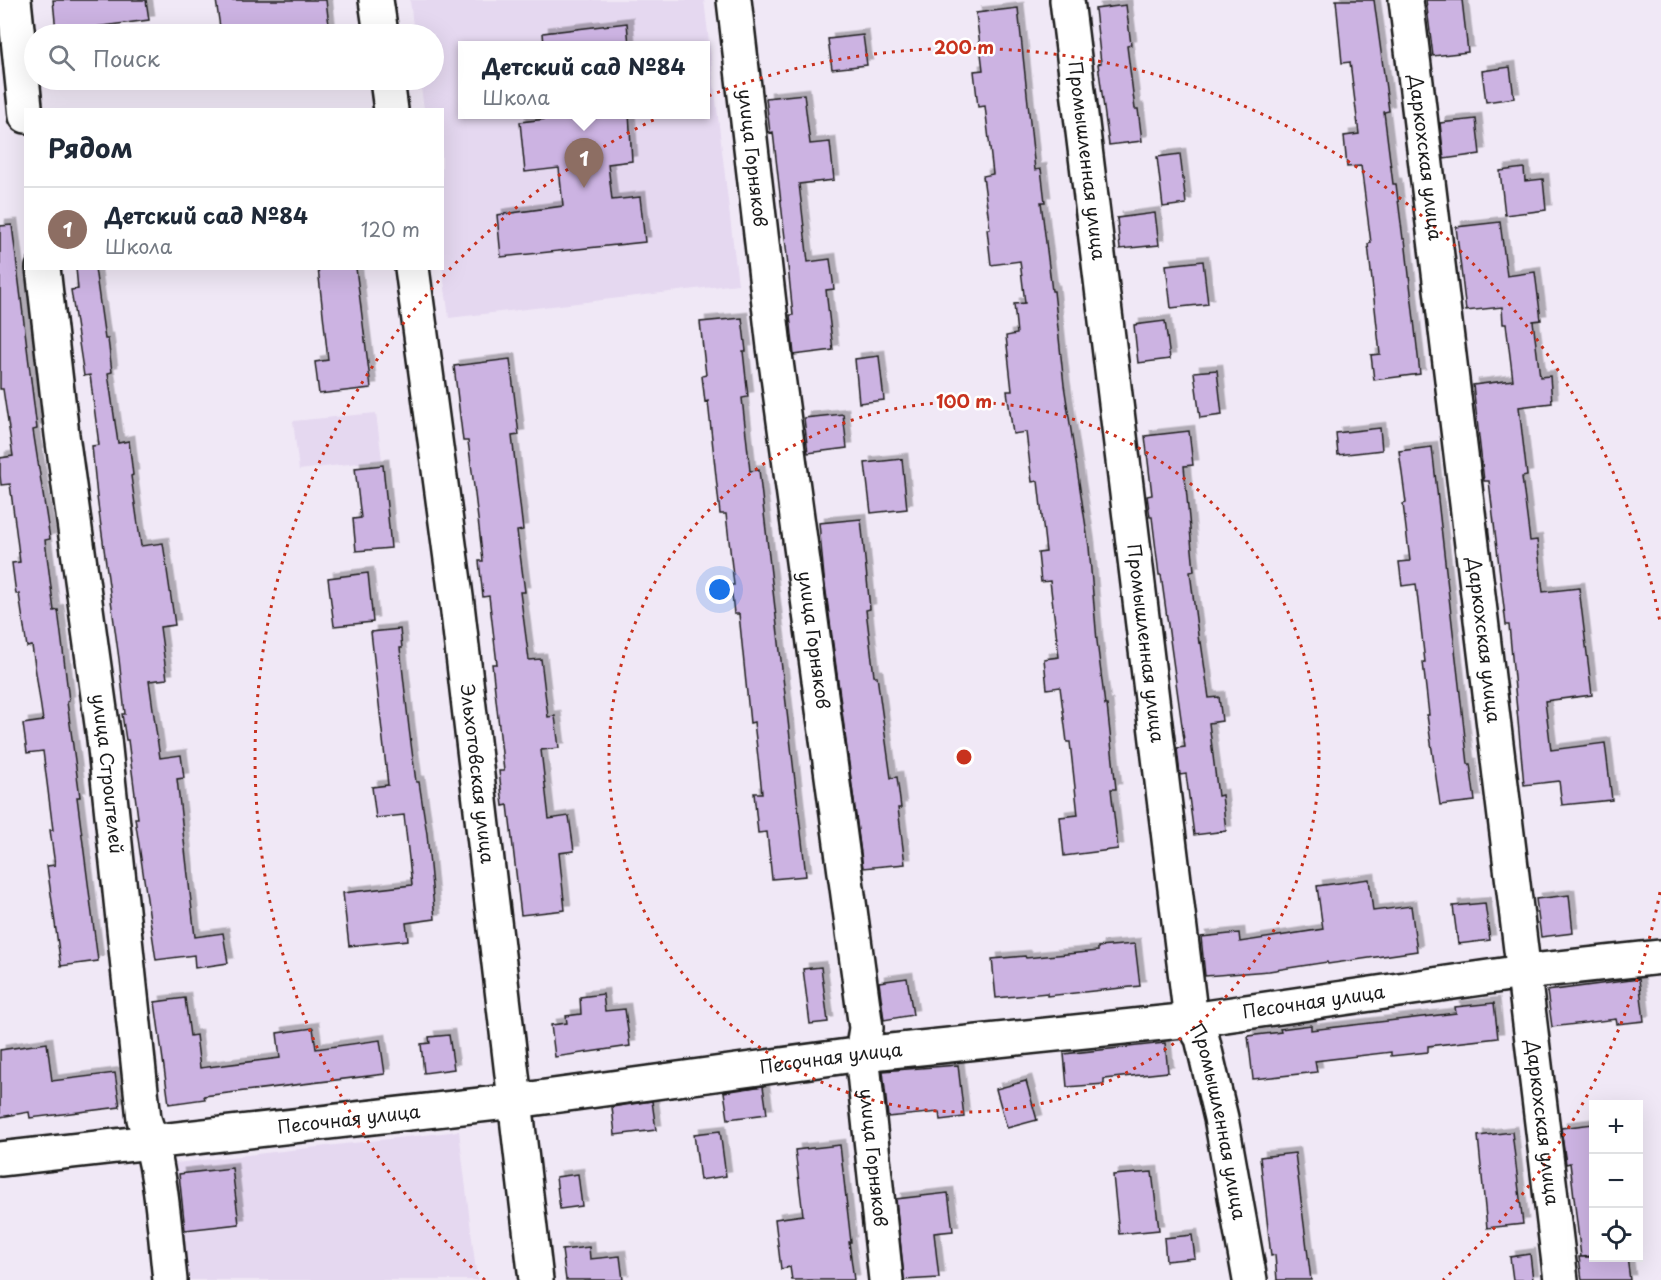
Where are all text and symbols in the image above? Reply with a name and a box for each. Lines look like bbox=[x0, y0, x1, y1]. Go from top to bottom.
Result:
search box bbox=[24, 24, 444, 90]
text: 200 m bbox=[934, 33, 994, 60]
icon: search bbox=[45, 41, 78, 74]
text: Поиск bbox=[93, 41, 160, 74]
popup bbox=[458, 41, 710, 119]
text: Детский сад №84 bbox=[483, 49, 685, 82]
street label: Промышленная улица bbox=[1063, 60, 1114, 262]
street label: Даркохская улица bbox=[1403, 73, 1450, 242]
text: Школа bbox=[483, 82, 550, 112]
street label: улица Горняков bbox=[732, 87, 775, 228]
text: Рядом bbox=[48, 128, 133, 167]
pin: 1 bbox=[564, 138, 604, 188]
text: Детский сад №84 bbox=[105, 198, 308, 231]
text: 1 bbox=[63, 214, 72, 244]
text: 120 m bbox=[361, 214, 420, 244]
text: Школа bbox=[105, 231, 172, 261]
text: 100 m bbox=[936, 387, 992, 414]
street label: Промышленная улица bbox=[1121, 542, 1172, 745]
street label: Даркохская улица bbox=[1462, 555, 1508, 725]
street label: улица Горняков bbox=[792, 569, 838, 710]
your location bbox=[705, 575, 734, 604]
street label: Эльхотовская улица bbox=[454, 682, 502, 866]
street label: улица Строителей bbox=[86, 692, 131, 855]
centre of rings bbox=[954, 747, 974, 767]
street label: Песочная улица bbox=[1240, 977, 1387, 1024]
street label: Промышленная улица bbox=[1184, 1018, 1254, 1222]
street label: Песочная улица bbox=[758, 1035, 904, 1080]
street label: Даркохская улица bbox=[1520, 1038, 1567, 1207]
street label: улица Горняков bbox=[854, 1087, 895, 1228]
street label: Песочная улица bbox=[276, 1097, 422, 1140]
map controls bbox=[1589, 1100, 1643, 1262]
button: + bbox=[1589, 1100, 1643, 1154]
button: − bbox=[1589, 1154, 1643, 1208]
button: locate bbox=[1589, 1208, 1643, 1262]

